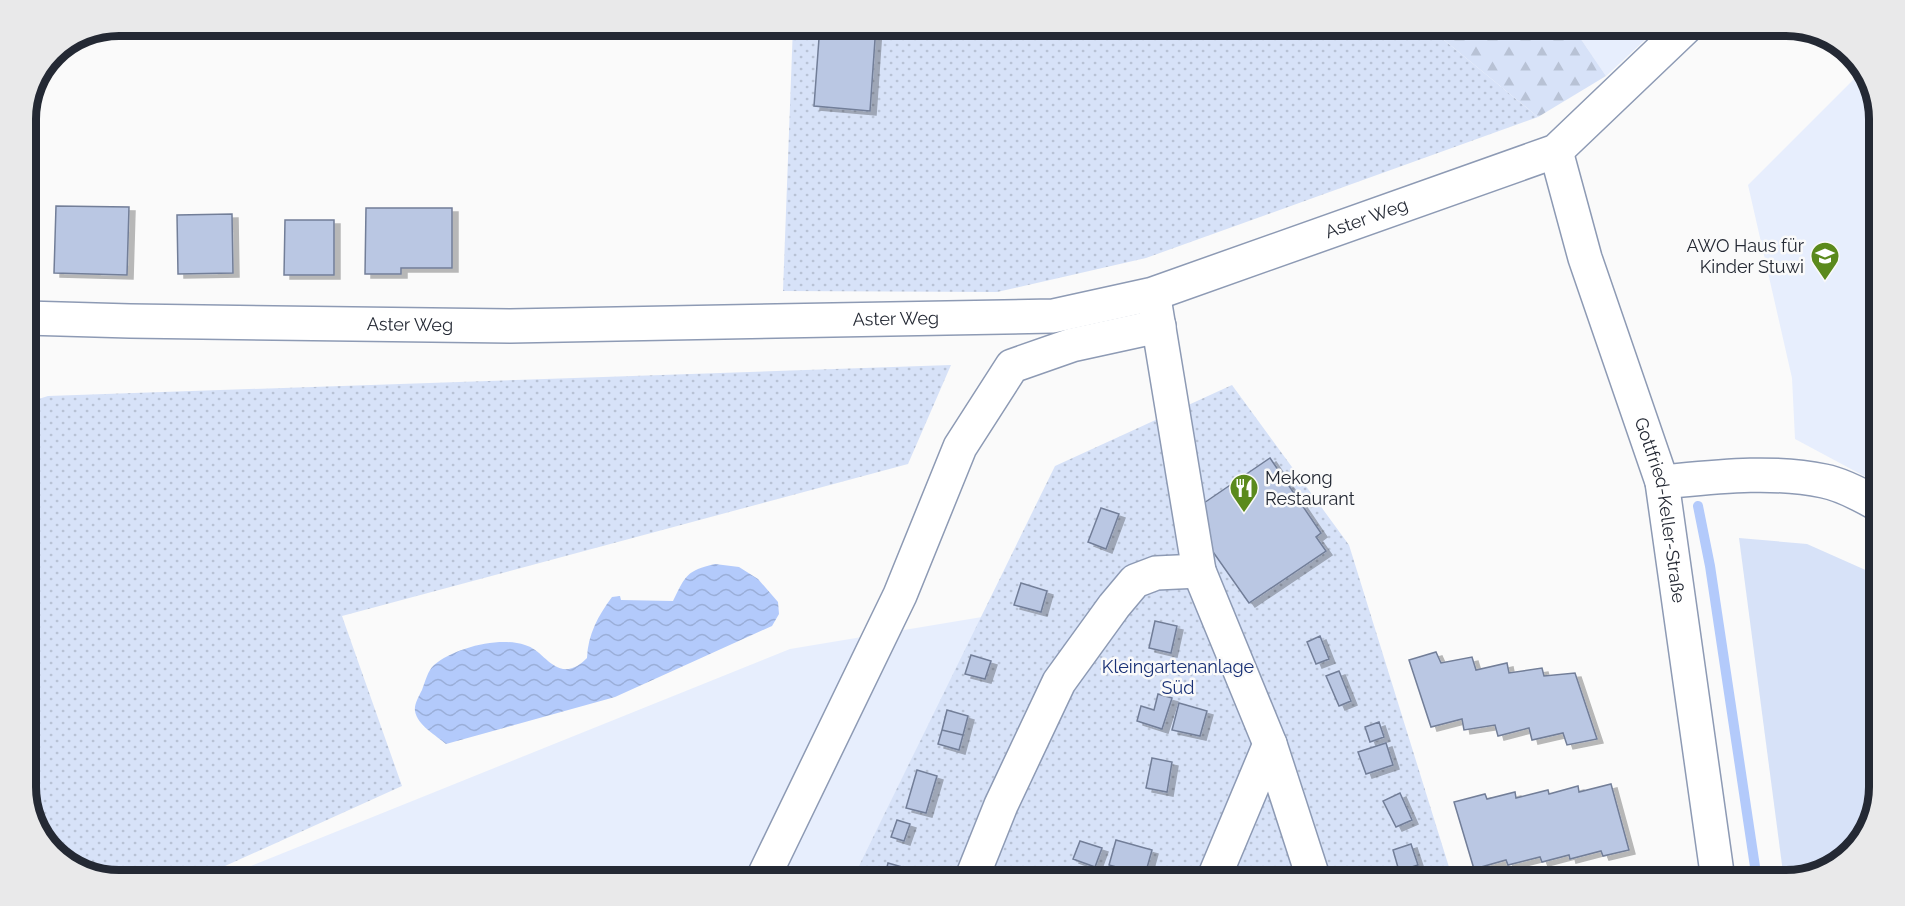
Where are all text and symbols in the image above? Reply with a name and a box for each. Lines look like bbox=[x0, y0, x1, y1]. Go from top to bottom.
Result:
street label: Aster Weg bbox=[1322, 193, 1410, 242]
place label: AWO Haus für Kinder Stuwi bbox=[1687, 235, 1805, 277]
school or university icon: AWO Haus für Kinder Stuwi bbox=[1809, 240, 1841, 282]
street label: Aster Weg bbox=[852, 307, 939, 330]
street label: Aster Weg bbox=[367, 313, 453, 335]
street label: Gottfried-Keller-Straße bbox=[1631, 414, 1690, 605]
place label: Mekong Restaurant bbox=[1265, 467, 1355, 509]
restaurant icon: Mekong Restaurant bbox=[1228, 472, 1260, 514]
park label: Kleingartenanlage Süd bbox=[1102, 656, 1255, 698]

